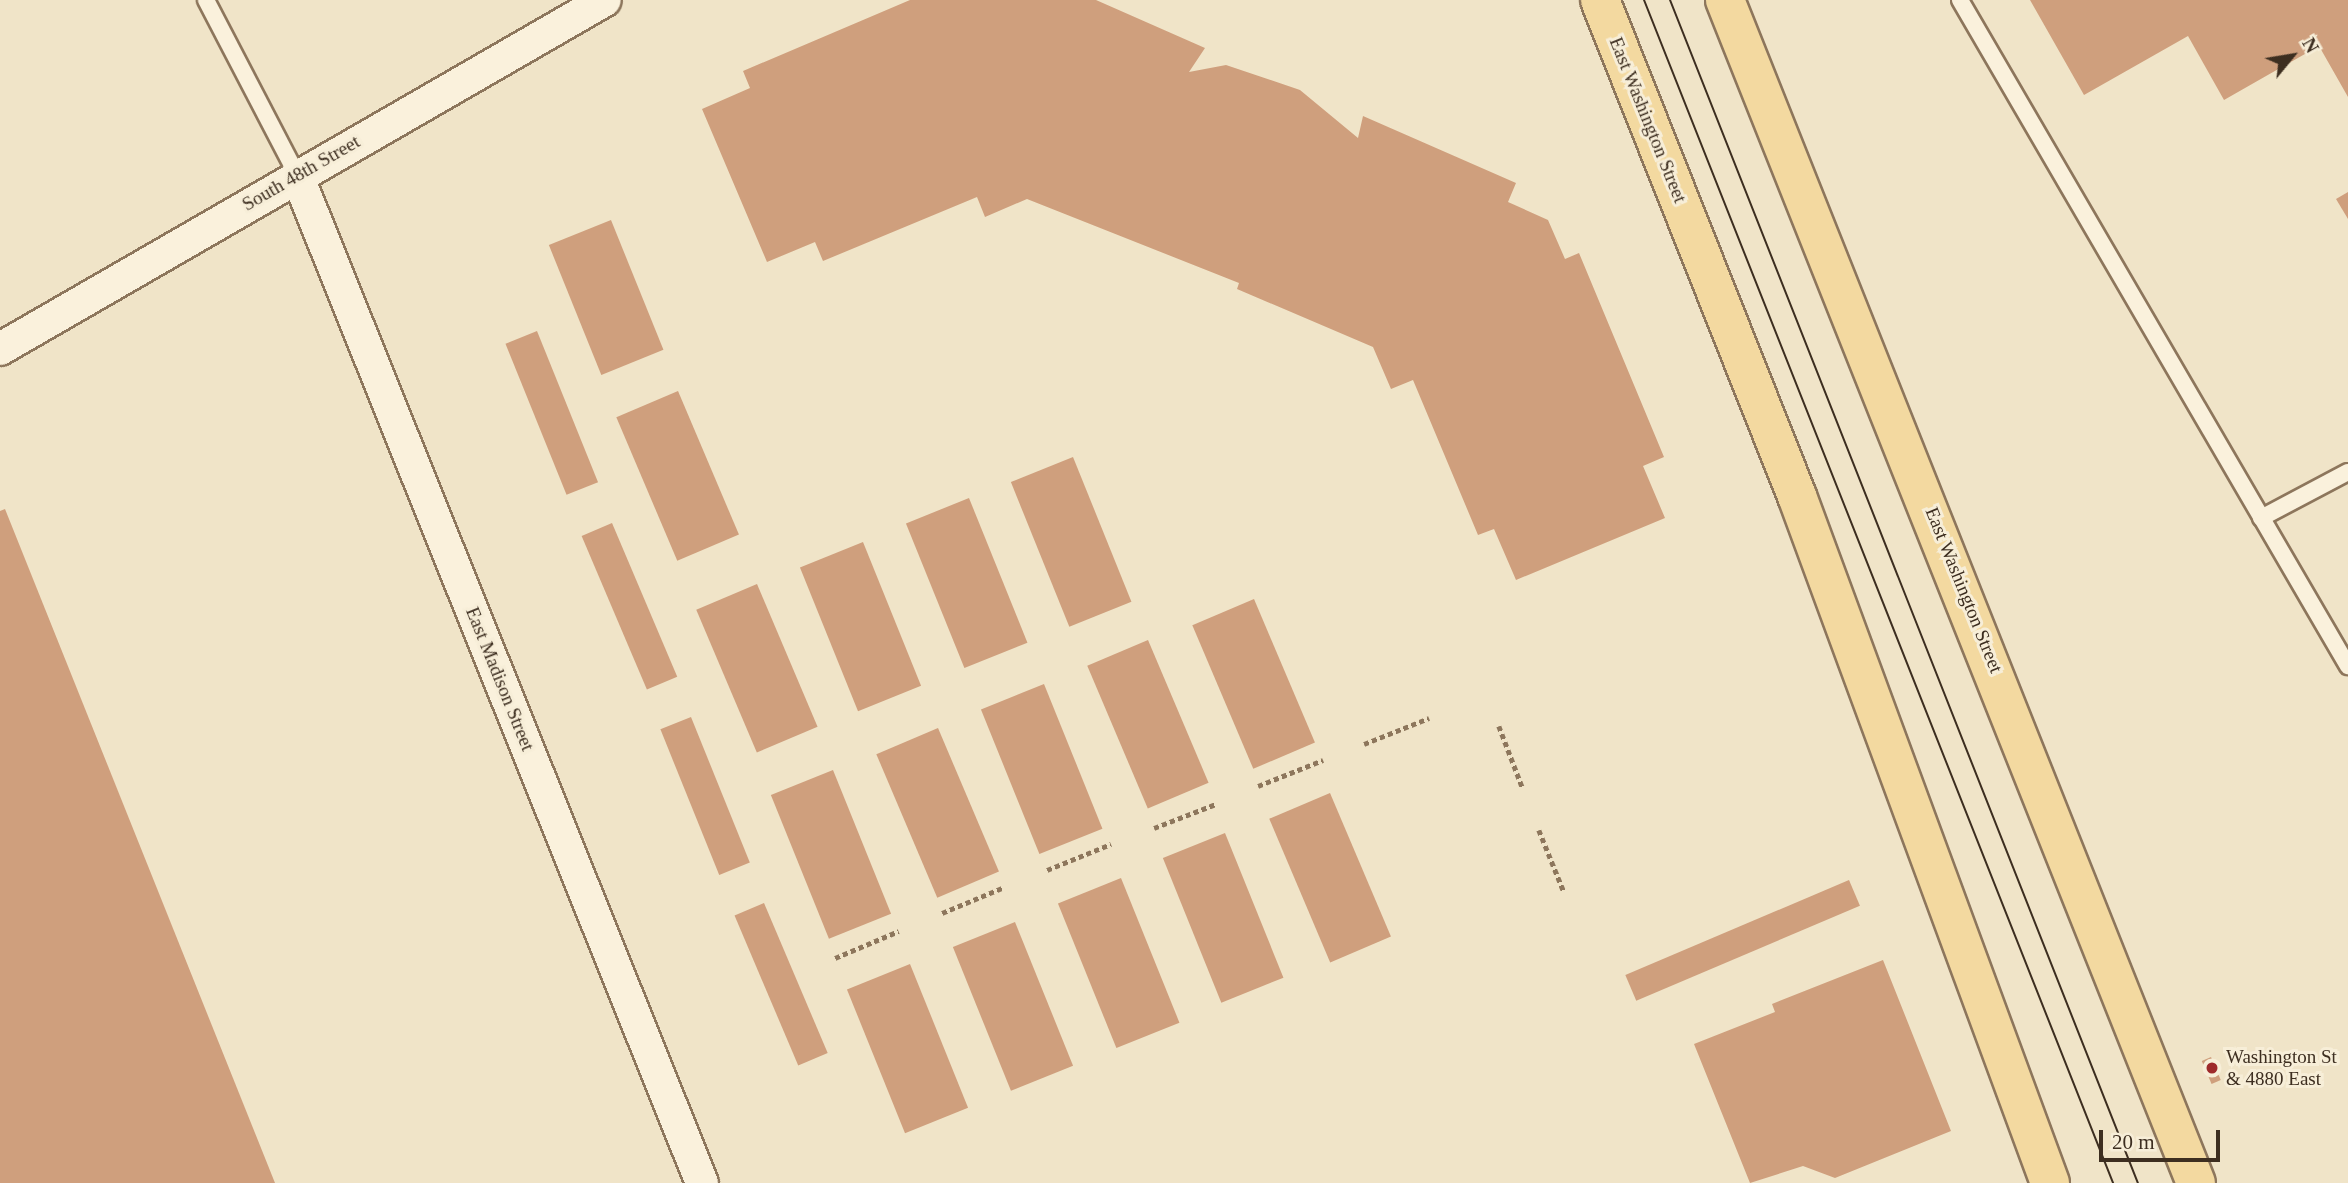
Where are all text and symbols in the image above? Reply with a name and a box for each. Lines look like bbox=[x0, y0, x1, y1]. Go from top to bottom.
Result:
north arrow bbox=[2257, 21, 2327, 91]
street label: East Washington Street bbox=[1604, 34, 1692, 206]
text: N bbox=[2298, 34, 2323, 56]
street label: South 48th Street bbox=[238, 130, 364, 216]
street label: East Washington Street bbox=[1920, 504, 2008, 676]
street label: East Madison Street bbox=[461, 604, 539, 754]
place label: Washington St & 4880 East bbox=[2226, 1046, 2337, 1090]
marker: Washington St & 4880 East bbox=[2204, 1060, 2220, 1076]
scale bar bbox=[2103, 1116, 2224, 1160]
text: 20 m bbox=[2112, 1130, 2155, 1154]

